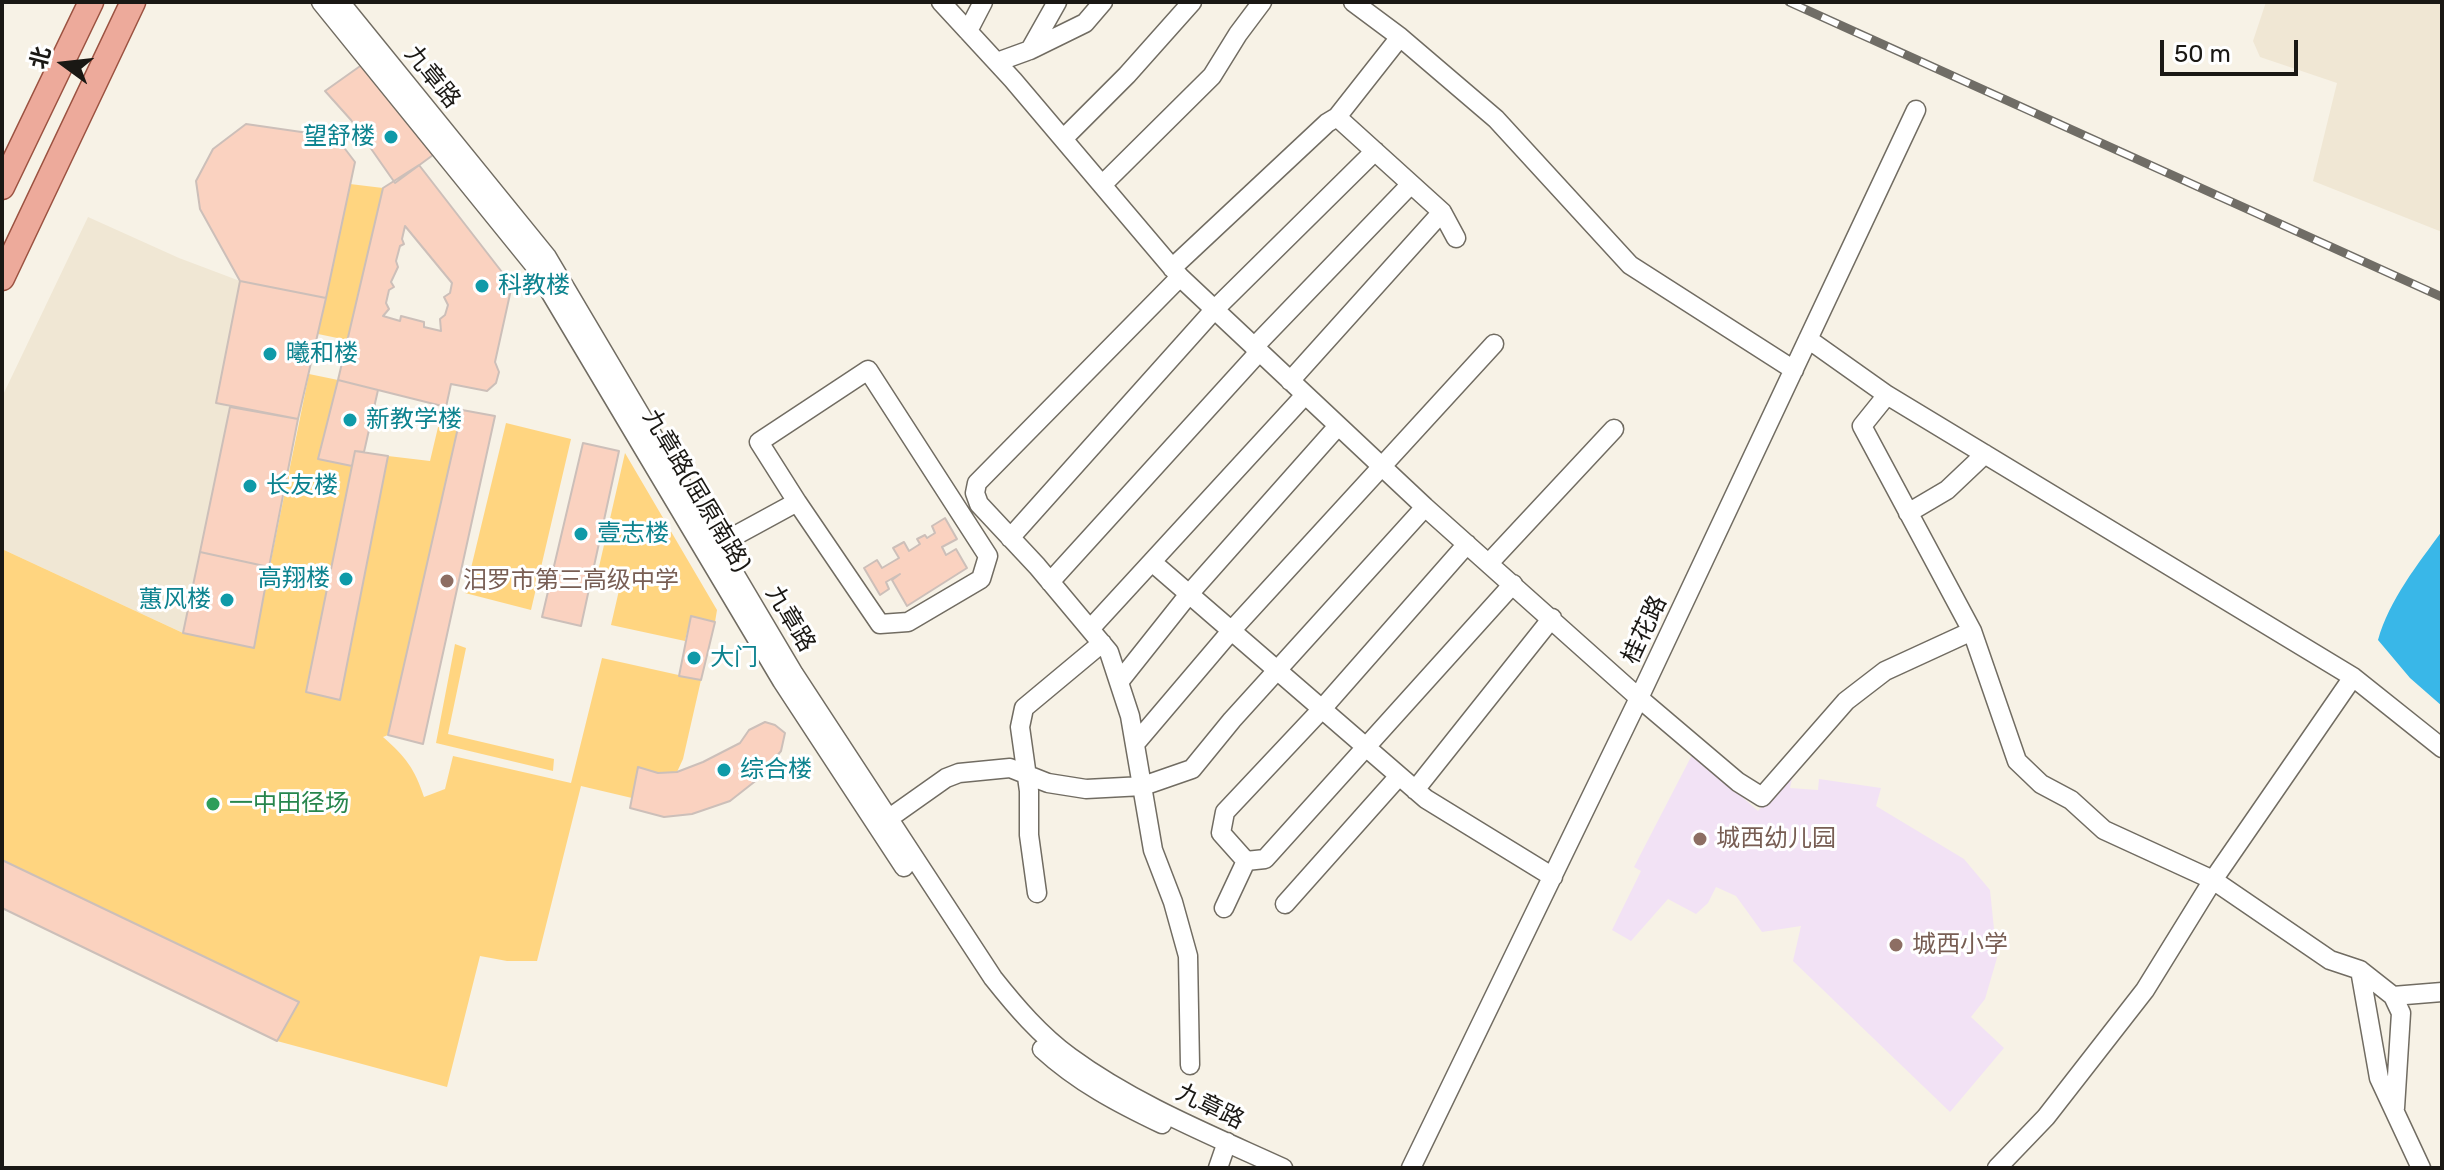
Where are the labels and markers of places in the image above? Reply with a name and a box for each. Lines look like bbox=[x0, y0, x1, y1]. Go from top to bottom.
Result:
place label: 望舒楼 bbox=[303, 123, 375, 151]
marker: 望舒楼 bbox=[382, 128, 400, 146]
place label: 科教楼 bbox=[498, 272, 570, 300]
marker: 科教楼 bbox=[473, 277, 491, 295]
place label: 曦和楼 bbox=[286, 340, 358, 368]
marker: 曦和楼 bbox=[261, 345, 279, 363]
place label: 新教学楼 bbox=[366, 406, 462, 434]
marker: 新教学楼 bbox=[341, 411, 359, 429]
place label: 长友楼 bbox=[266, 472, 338, 500]
marker: 长友楼 bbox=[241, 477, 259, 495]
place label: 壹志楼 bbox=[597, 520, 669, 548]
marker: 壹志楼 bbox=[572, 525, 590, 543]
place label: 高翔楼 bbox=[258, 565, 330, 593]
place label: 汨罗市第三高级中学 bbox=[463, 567, 679, 595]
marker: 高翔楼 bbox=[337, 570, 355, 588]
marker: 汨罗市第三高级中学 bbox=[438, 572, 456, 590]
place label: 蕙风楼 bbox=[139, 586, 211, 614]
marker: 蕙风楼 bbox=[218, 591, 236, 609]
place label: 大门 bbox=[710, 644, 758, 672]
marker: 大门 bbox=[685, 649, 703, 667]
place label: 综合楼 bbox=[740, 756, 812, 784]
marker: 综合楼 bbox=[715, 761, 733, 779]
place label: 一中田径场 bbox=[229, 790, 349, 818]
marker: 一中田径场 bbox=[204, 795, 222, 813]
place label: 城西幼儿园 bbox=[1716, 825, 1836, 853]
marker: 城西幼儿园 bbox=[1691, 830, 1709, 848]
place label: 城西小学 bbox=[1912, 931, 2008, 959]
marker: 城西小学 bbox=[1887, 936, 1905, 954]

